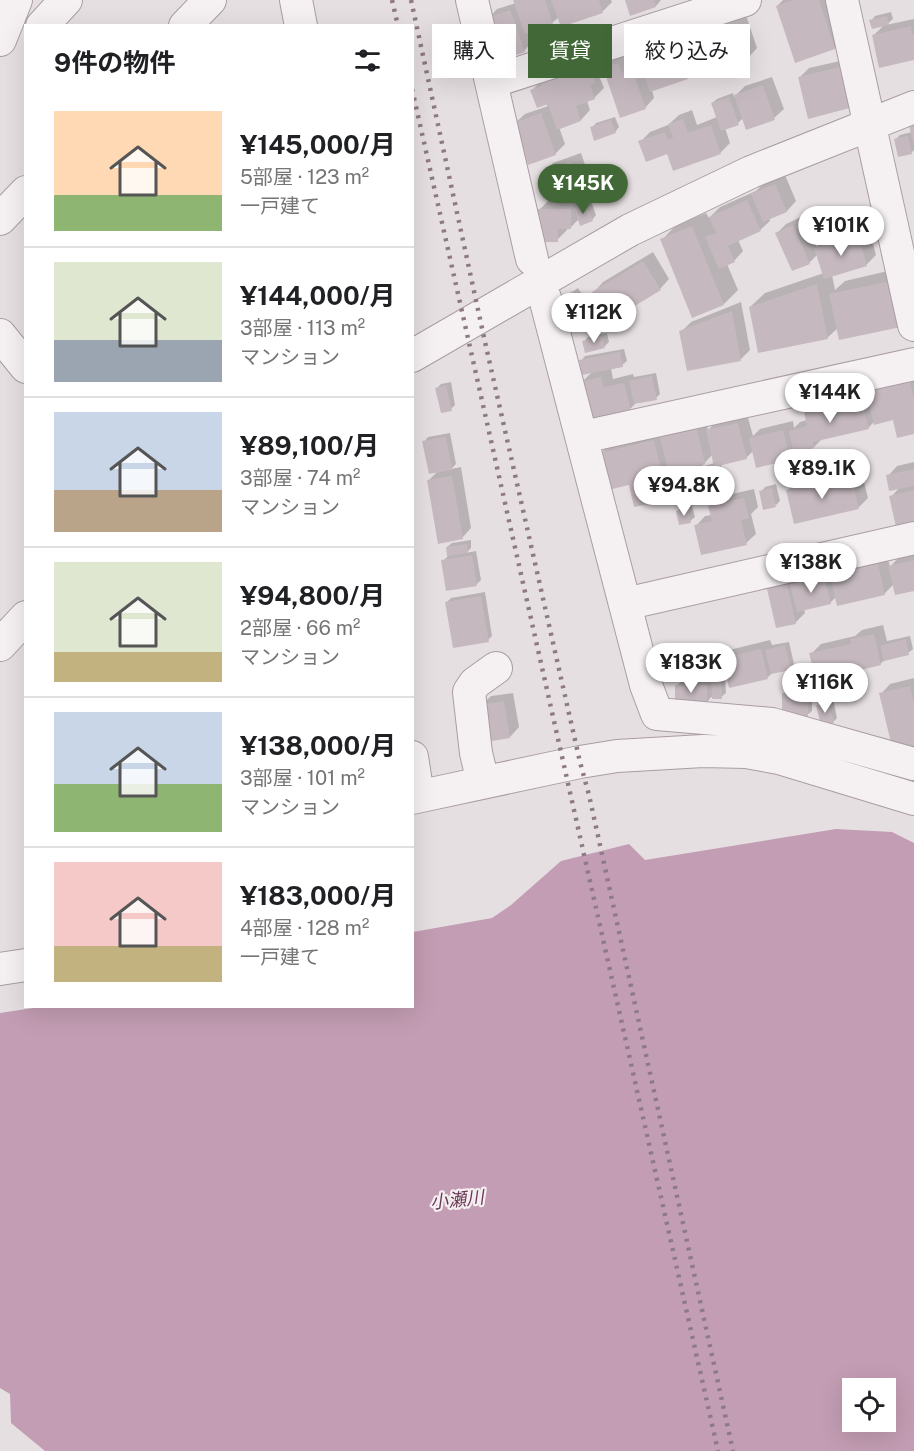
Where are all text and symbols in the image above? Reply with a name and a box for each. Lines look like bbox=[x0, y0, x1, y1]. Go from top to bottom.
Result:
chip: 購入 bbox=[432, 24, 516, 78]
chip: 賃貸 bbox=[528, 24, 612, 78]
chip: 絞り込み bbox=[624, 24, 750, 78]
icon: filters bbox=[351, 44, 384, 77]
text: 9件の物件 bbox=[54, 47, 175, 78]
text: ¥145,000/月 bbox=[240, 129, 396, 160]
icon: home bbox=[102, 135, 174, 207]
pin: ¥145K bbox=[541, 164, 625, 215]
text: 5部屋 · 123 m² bbox=[240, 165, 369, 189]
text: ¥145K bbox=[552, 171, 614, 195]
text: 一戸建て bbox=[240, 194, 320, 218]
pin: ¥101K bbox=[799, 206, 883, 257]
text: ¥101K bbox=[812, 213, 870, 237]
text: ¥144,000/月 bbox=[240, 280, 396, 311]
icon: home bbox=[102, 286, 174, 358]
pin: ¥112K bbox=[552, 293, 636, 344]
text: ¥112K bbox=[565, 300, 623, 324]
text: 3部屋 · 113 m² bbox=[240, 316, 365, 340]
text: マンション bbox=[240, 345, 340, 369]
pin: ¥144K bbox=[788, 373, 872, 424]
text: ¥144K bbox=[799, 380, 861, 404]
text: ¥89,100/月 bbox=[240, 430, 379, 461]
icon: home bbox=[102, 436, 174, 508]
pin: ¥89.1K bbox=[773, 449, 871, 500]
text: ¥89.1K bbox=[788, 456, 856, 480]
text: 3部屋 · 74 m² bbox=[240, 466, 360, 490]
pin: ¥94.8K bbox=[635, 466, 733, 517]
text: ¥94.8K bbox=[648, 473, 720, 497]
text: マンション bbox=[240, 495, 340, 519]
pin: ¥138K bbox=[769, 543, 853, 594]
text: ¥138K bbox=[780, 550, 842, 574]
text: ¥94,800/月 bbox=[240, 580, 385, 611]
icon: home bbox=[102, 586, 174, 658]
text: 2部屋 · 66 m² bbox=[240, 616, 360, 640]
pin: ¥183K bbox=[649, 643, 733, 694]
text: マンション bbox=[240, 645, 340, 669]
text: ¥183K bbox=[660, 650, 722, 674]
pin: ¥116K bbox=[783, 663, 867, 714]
text: ¥116K bbox=[796, 670, 854, 694]
text: ¥138,000/月 bbox=[240, 730, 396, 761]
icon: home bbox=[102, 736, 174, 808]
text: 3部屋 · 101 m² bbox=[240, 766, 365, 790]
text: マンション bbox=[240, 795, 340, 819]
text: ¥183,000/月 bbox=[240, 880, 396, 911]
icon: home bbox=[102, 886, 174, 958]
text: 4部屋 · 128 m² bbox=[240, 916, 369, 940]
text: 一戸建て bbox=[240, 945, 320, 969]
water label: 小瀬川 bbox=[429, 1186, 487, 1213]
map controls bbox=[842, 1378, 896, 1432]
button: locate bbox=[842, 1378, 896, 1432]

